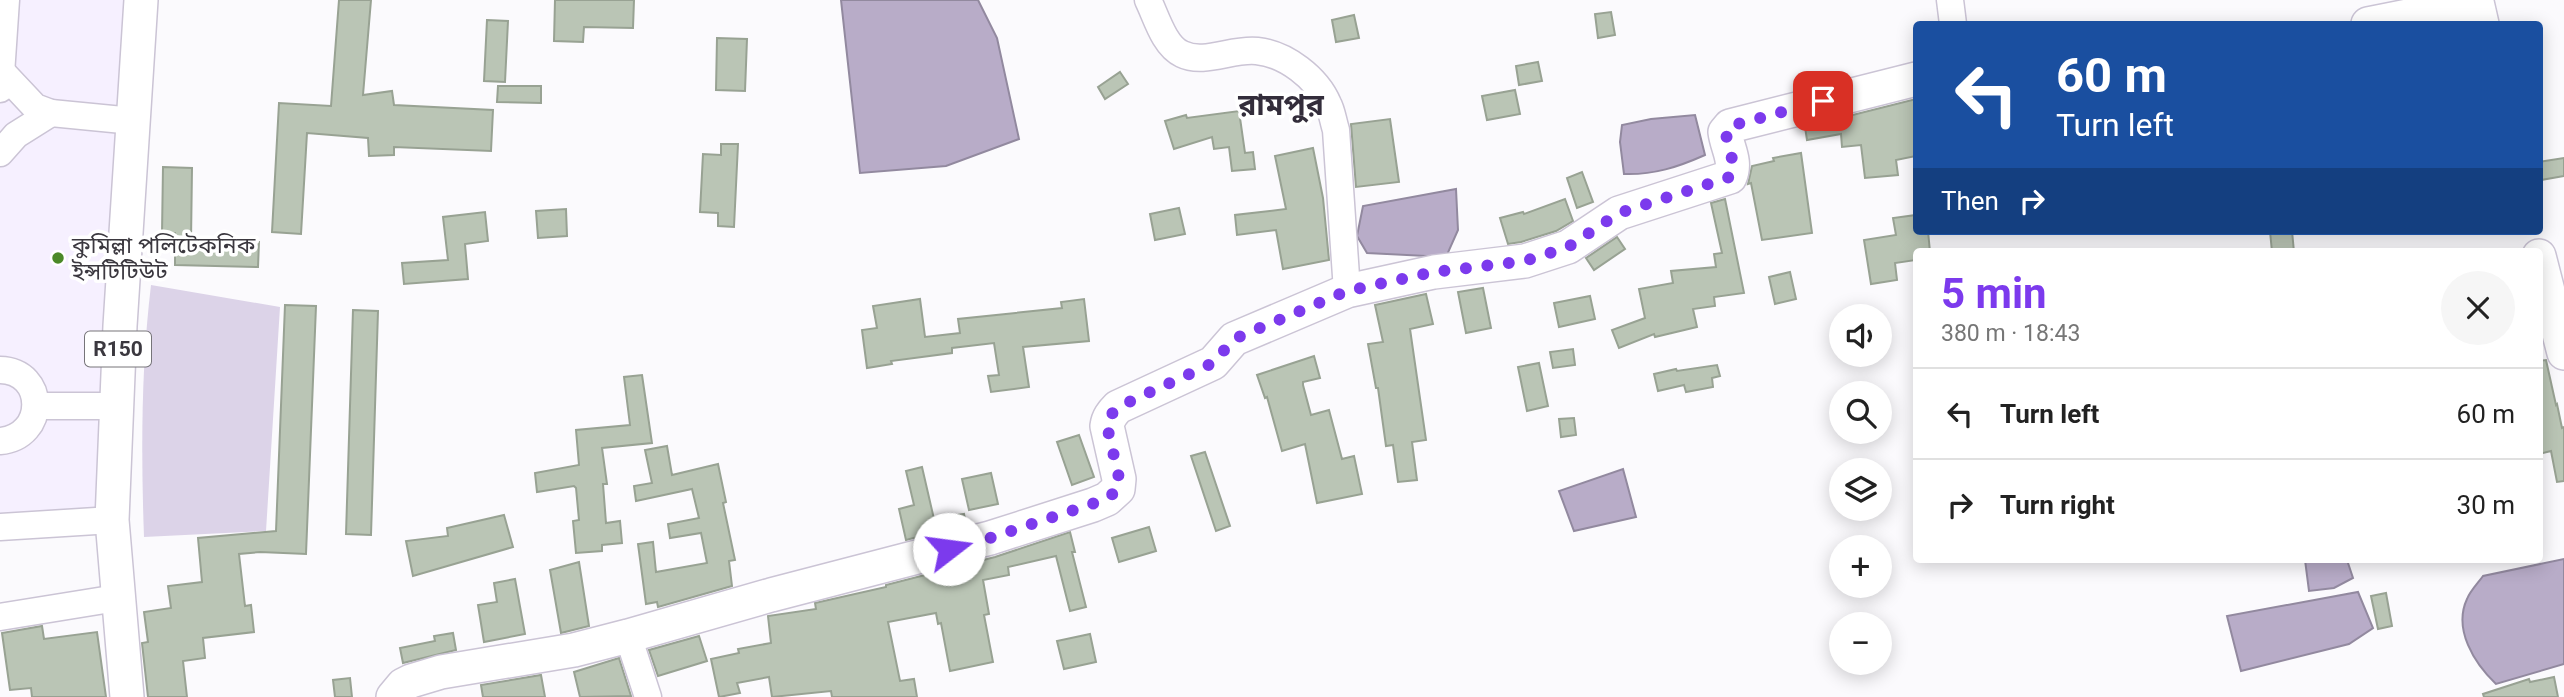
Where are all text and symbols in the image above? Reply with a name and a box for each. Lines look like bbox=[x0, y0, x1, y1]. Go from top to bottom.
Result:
text: 60 m bbox=[2056, 47, 2167, 104]
icon: left bbox=[1941, 49, 2032, 140]
pin bbox=[1793, 71, 1853, 131]
icon: arrive bbox=[1804, 82, 1842, 120]
district label: রামপুর bbox=[1237, 87, 1325, 123]
text: Turn left bbox=[2056, 106, 2174, 144]
icon: right bbox=[2013, 182, 2051, 220]
text: Then bbox=[1941, 186, 1999, 216]
place label: কুমিল্লা পলিটেকনিক ইন্সটিটিউট bbox=[71, 232, 256, 285]
marker: কুমিল্লা পলিটেকনিক ইন্সটিটিউট bbox=[50, 250, 66, 266]
text: 5 min bbox=[1941, 269, 2047, 318]
button: close bbox=[2441, 271, 2515, 345]
map controls bbox=[1829, 304, 1892, 675]
button: sound bbox=[1829, 304, 1892, 367]
text: 380 m · 18:43 bbox=[1941, 320, 2080, 347]
road number: R150 bbox=[85, 332, 151, 366]
button: search bbox=[1829, 381, 1892, 444]
icon: left bbox=[1941, 395, 1979, 433]
text: Turn left bbox=[2000, 399, 2099, 429]
text: 60 m bbox=[2457, 399, 2515, 429]
button: layers bbox=[1829, 458, 1892, 521]
icon: right bbox=[1941, 486, 1979, 524]
text: Turn right bbox=[2000, 490, 2115, 520]
text: 30 m bbox=[2457, 490, 2515, 520]
position arrow bbox=[912, 512, 986, 586]
button: + bbox=[1829, 535, 1892, 598]
button: − bbox=[1829, 612, 1892, 675]

